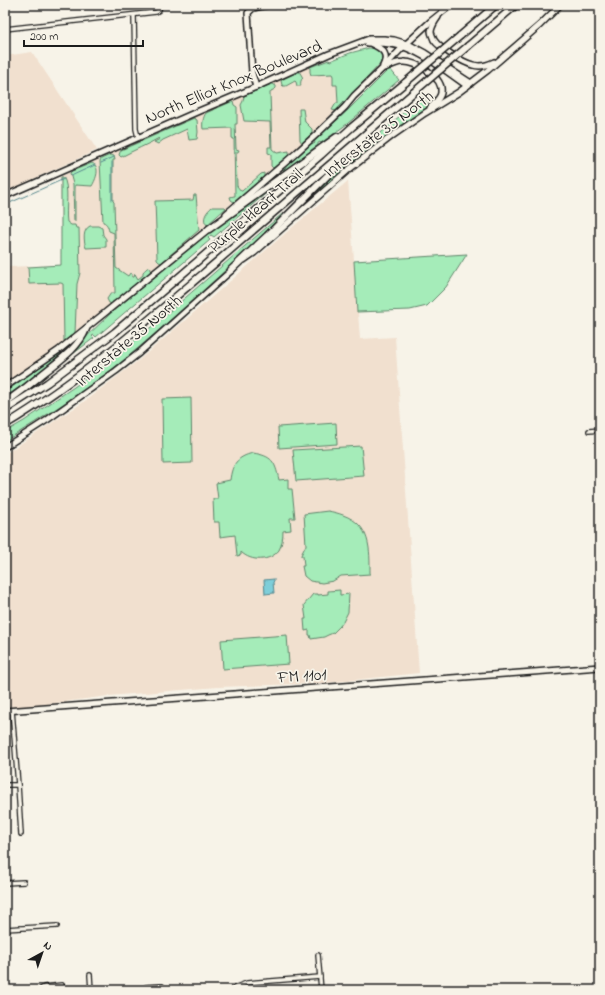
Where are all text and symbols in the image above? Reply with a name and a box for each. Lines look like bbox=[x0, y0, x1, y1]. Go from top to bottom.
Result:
scale bar bbox=[24, 22, 143, 48]
text: 200 m bbox=[30, 28, 59, 46]
street label: North Elliot Knox Boulevard bbox=[141, 34, 326, 131]
street label: Interstate 35 North bbox=[318, 84, 439, 184]
street label: Purple Heart Trail bbox=[203, 162, 309, 260]
street label: Interstate 35 North bbox=[70, 289, 188, 393]
street label: FM 1101 bbox=[276, 662, 328, 691]
north arrow bbox=[22, 933, 62, 973]
text: N bbox=[40, 938, 56, 955]

